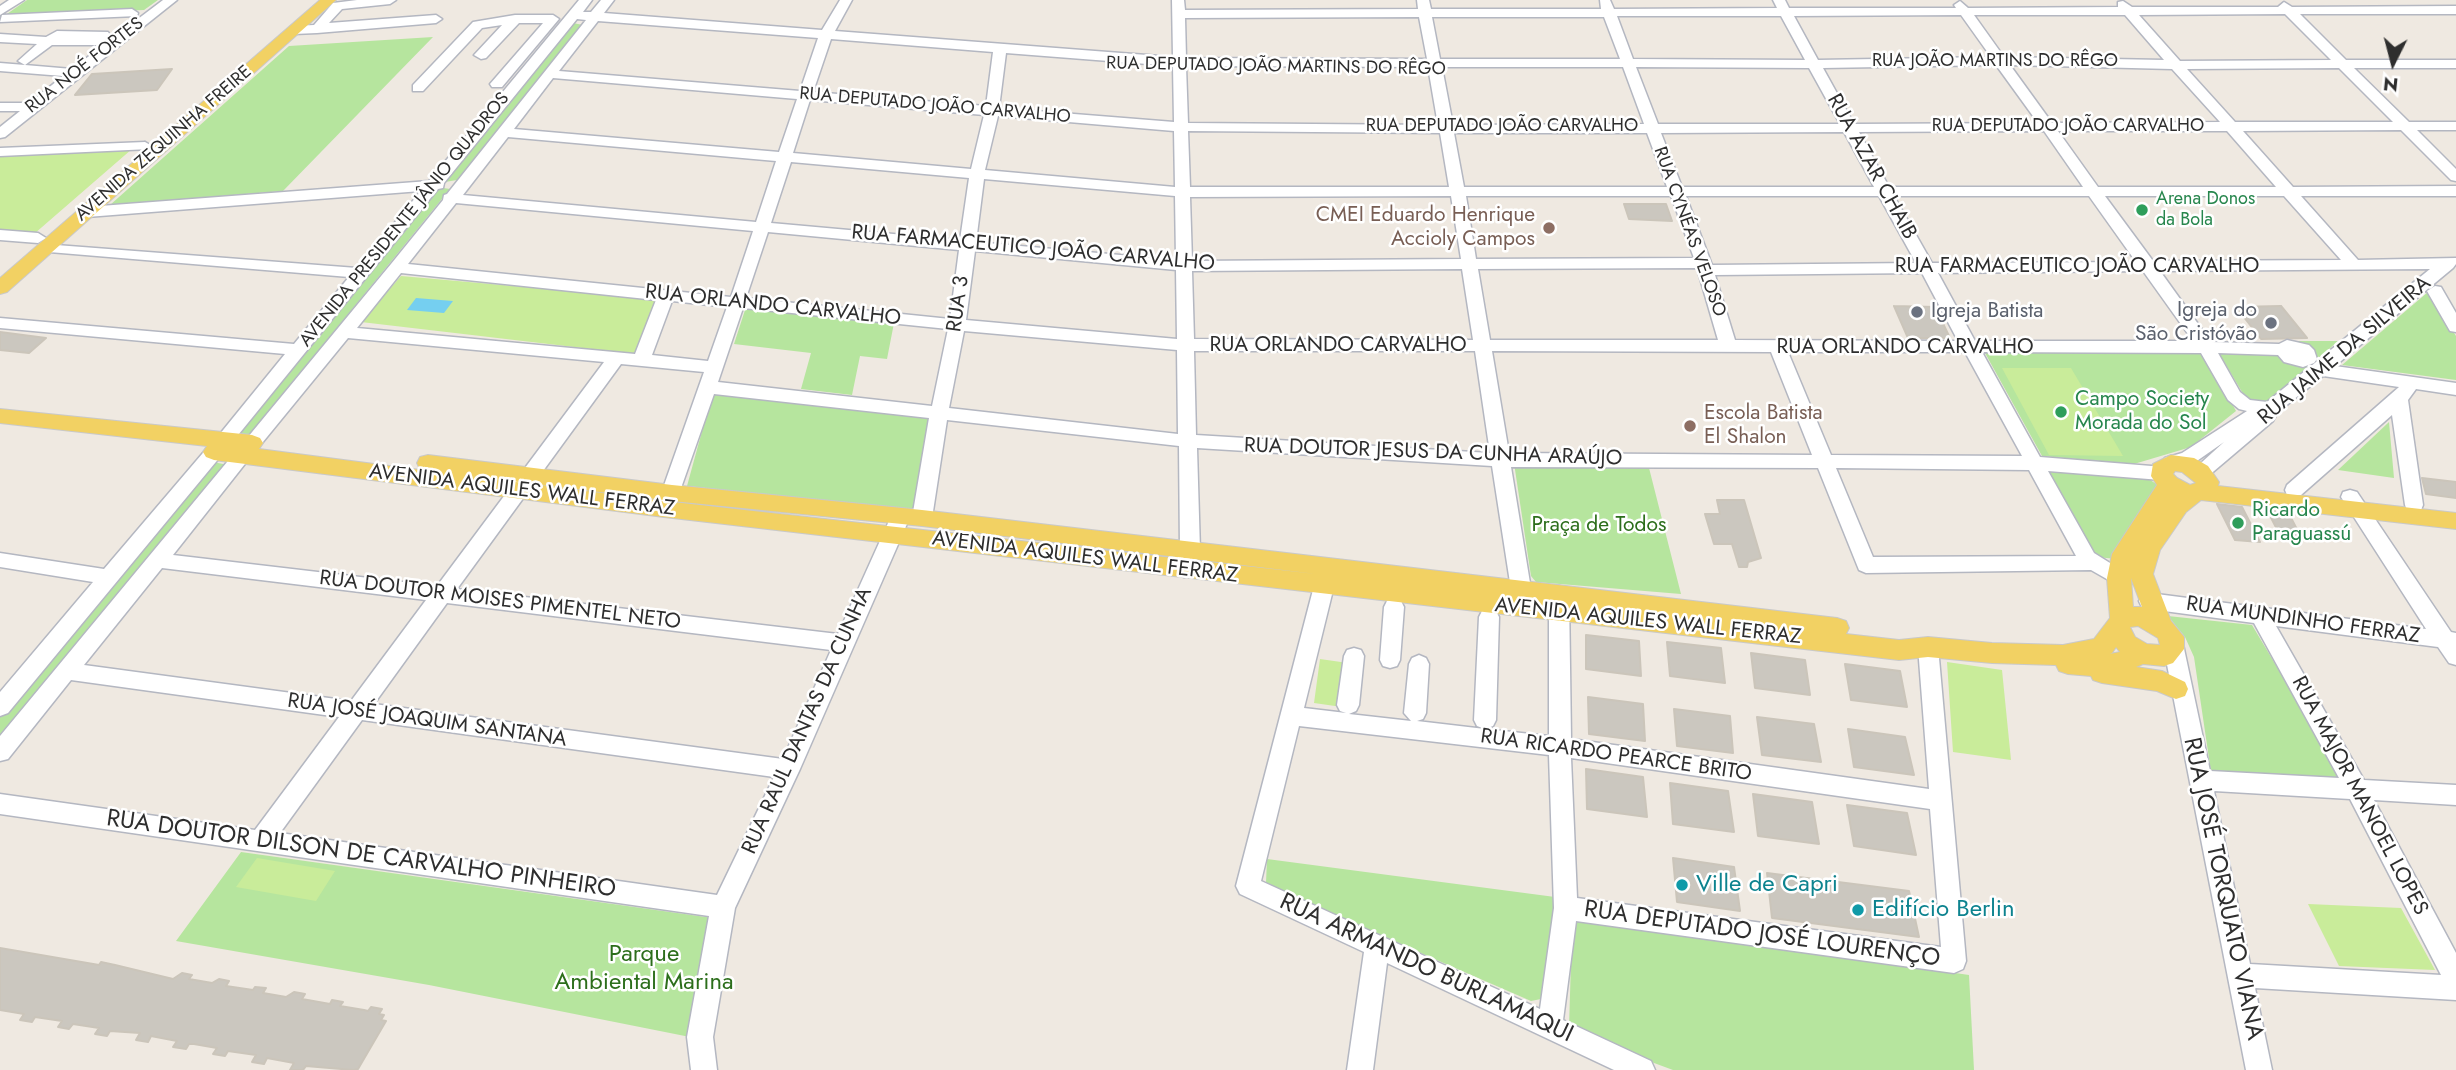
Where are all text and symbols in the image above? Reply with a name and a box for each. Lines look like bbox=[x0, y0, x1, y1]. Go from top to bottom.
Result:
street label: RUA NOÉ FORTES bbox=[22, 13, 148, 119]
north arrow bbox=[2358, 28, 2428, 98]
street label: RUA JOÃO MARTINS DO RÊGO bbox=[1872, 51, 2118, 73]
street label: RUA DEPUTADO JOÃO MARTINS DO RÊGO bbox=[1106, 53, 1446, 81]
street label: AVENIDA ZEQUINHA FREIRE bbox=[72, 62, 256, 226]
text: N bbox=[2382, 70, 2400, 99]
street label: RUA DEPUTADO JOÃO CARVALHO bbox=[798, 83, 1072, 129]
street label: AVENIDA PRESIDENTE JÂNIO QUADROS bbox=[296, 88, 514, 352]
street label: RUA AZAR CHAIB bbox=[1821, 90, 1921, 244]
street label: RUA DEPUTADO JOÃO CARVALHO bbox=[1366, 116, 1638, 138]
street label: RUA DEPUTADO JOÃO CARVALHO bbox=[1932, 116, 2204, 138]
street label: RUA CYNÉAS VELOSO bbox=[1648, 144, 1730, 320]
place label: Arena Donos da Bola bbox=[2156, 189, 2255, 232]
marker: Arena Donos da Bola bbox=[2134, 202, 2150, 218]
place label: CMEI Eduardo Henrique Accioly Campos bbox=[1316, 203, 1535, 253]
marker: CMEI Eduardo Henrique Accioly Campos bbox=[1541, 220, 1557, 236]
street label: RUA FARMACEUTICO JOÃO CARVALHO bbox=[850, 221, 1216, 277]
street label: RUA FARMACEUTICO JOÃO CARVALHO bbox=[1895, 254, 2259, 280]
street label: RUA JAIME DA SILVEIRA bbox=[2253, 271, 2437, 431]
street label: RUA 3 bbox=[943, 274, 975, 334]
street label: RUA ORLANDO CARVALHO bbox=[644, 280, 902, 332]
place label: Igreja do São Cristóvão bbox=[2135, 298, 2257, 348]
place label: Igreja Batista bbox=[1931, 299, 2043, 325]
marker: Igreja Batista bbox=[1909, 304, 1925, 320]
marker: Igreja do São Cristóvão bbox=[2263, 315, 2279, 331]
street label: RUA ORLANDO CARVALHO bbox=[1209, 333, 1467, 359]
street label: RUA ORLANDO CARVALHO bbox=[1776, 335, 2034, 361]
place label: Campo Society Morada do Sol bbox=[2075, 387, 2209, 437]
place label: Escola Batista El Shalon bbox=[1704, 401, 1823, 451]
marker: Campo Society Morada do Sol bbox=[2053, 404, 2069, 420]
marker: Escola Batista El Shalon bbox=[1682, 418, 1698, 434]
street label: RUA DOUTOR JESUS DA CUNHA ARAÚJO bbox=[1243, 434, 1623, 472]
street label: AVENIDA AQUILES WALL FERRAZ bbox=[368, 460, 676, 522]
place label: Ricardo Paraguassú bbox=[2252, 498, 2351, 548]
park label: Praça de Todos bbox=[1532, 513, 1666, 539]
marker: Ricardo Paraguassú bbox=[2230, 515, 2246, 531]
street label: AVENIDA AQUILES WALL FERRAZ bbox=[931, 527, 1239, 589]
street label: RUA DOUTOR MOISES PIMENTEL NETO bbox=[318, 566, 682, 636]
street label: RUA RAUL DANTAS DA CUNHA bbox=[738, 584, 878, 858]
street label: RUA MUNDINHO FERRAZ bbox=[2184, 592, 2422, 650]
street label: AVENIDA AQUILES WALL FERRAZ bbox=[1494, 593, 1802, 651]
street label: RUA MAJOR MANOEL LOPES bbox=[2285, 672, 2433, 920]
street label: RUA JOSÉ JOAQUIM SANTANA bbox=[286, 689, 568, 753]
street label: RUA RICARDO PEARCE BRITO bbox=[1479, 724, 1753, 788]
street label: RUA JOSÉ TORQUATO VIANA bbox=[2176, 735, 2268, 1043]
street label: RUA DOUTOR DILSON DE CARVALHO PINHEIRO bbox=[104, 805, 618, 905]
place label: Ville de Capri bbox=[1696, 871, 1838, 899]
marker: Ville de Capri bbox=[1674, 877, 1690, 893]
street label: RUA ARMANDO BURLAMAQUI bbox=[1275, 888, 1577, 1050]
street label: RUA DEPUTADO JOSÉ LOURENÇO bbox=[1582, 896, 1942, 974]
place label: Edifício Berlin bbox=[1872, 896, 2015, 924]
marker: Edifício Berlin bbox=[1850, 902, 1866, 918]
park label: Parque Ambiental Marina bbox=[554, 941, 734, 997]

